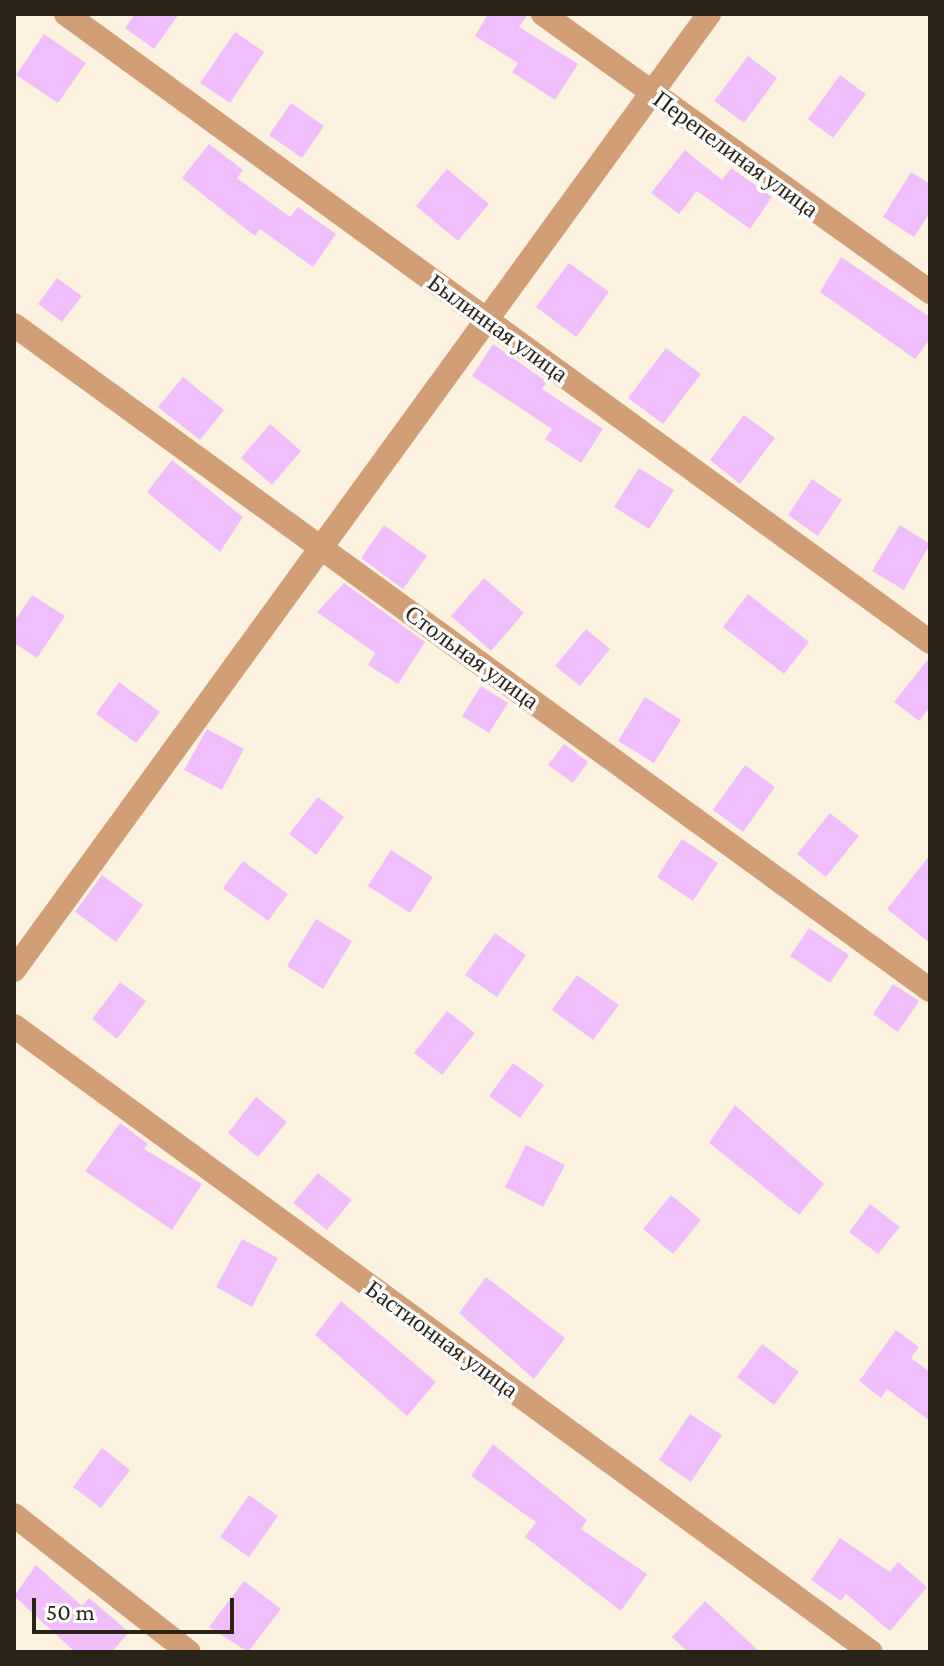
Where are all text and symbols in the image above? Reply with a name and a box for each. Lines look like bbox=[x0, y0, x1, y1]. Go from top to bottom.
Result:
street label: Перепелиная улица bbox=[648, 84, 824, 224]
street label: Былинная улица bbox=[422, 268, 574, 388]
street label: Стольная улица bbox=[399, 599, 545, 715]
street label: Бастионная улица bbox=[360, 1274, 524, 1404]
scale bar bbox=[36, 1582, 238, 1632]
text: 50 m bbox=[46, 1598, 95, 1625]

